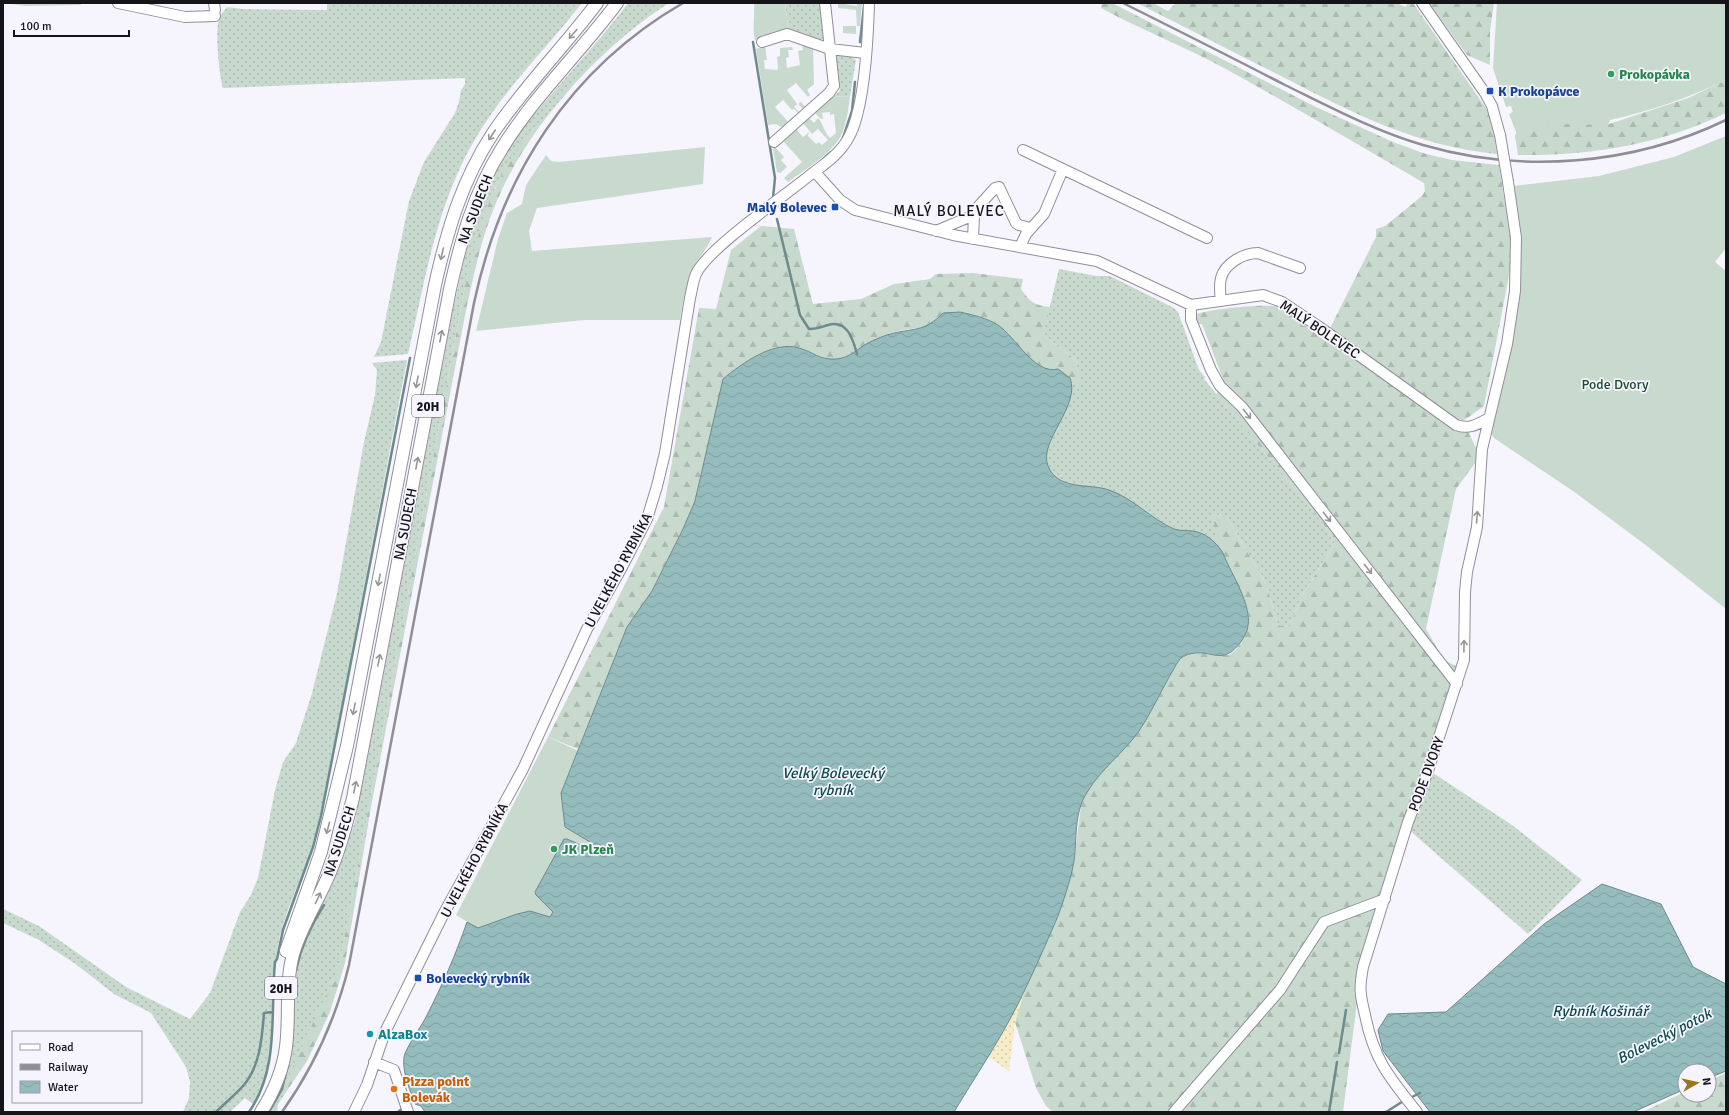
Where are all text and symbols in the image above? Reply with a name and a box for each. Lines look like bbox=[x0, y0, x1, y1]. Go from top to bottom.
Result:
scale bar bbox=[14, 12, 129, 38]
text: 100 m bbox=[20, 19, 52, 34]
one-way arrow bbox=[569, 28, 578, 39]
place label: Prokopávka bbox=[1619, 66, 1690, 83]
marker: Prokopávka bbox=[1606, 69, 1616, 79]
place label: K Prokopávce bbox=[1498, 83, 1580, 100]
marker: K Prokopávce bbox=[1485, 86, 1495, 96]
one-way arrow bbox=[488, 129, 496, 140]
street label: NA SUDECH bbox=[454, 172, 496, 246]
place label: Malý Bolevec bbox=[747, 199, 827, 216]
district label: MALÝ BOLEVEC bbox=[893, 201, 1005, 220]
marker: Malý Bolevec bbox=[830, 202, 840, 212]
one-way arrow bbox=[438, 247, 446, 260]
street label: MALÝ BOLEVEC bbox=[1276, 296, 1363, 362]
one-way arrow bbox=[438, 329, 446, 342]
one-way arrow bbox=[412, 375, 420, 388]
park label: Pode Dvory bbox=[1582, 376, 1649, 393]
road number: 20H bbox=[412, 395, 444, 417]
one-way arrow bbox=[1243, 409, 1251, 420]
one-way arrow bbox=[413, 457, 421, 470]
street label: NA SUDECH bbox=[390, 487, 421, 562]
street label: U VELKÉHO RYBNÍKA bbox=[581, 509, 656, 631]
one-way arrow bbox=[1322, 511, 1331, 522]
one-way arrow bbox=[1474, 511, 1481, 524]
one-way arrow bbox=[1363, 564, 1372, 575]
one-way arrow bbox=[374, 573, 382, 586]
one-way arrow bbox=[1460, 640, 1468, 653]
one-way arrow bbox=[376, 654, 384, 667]
one-way arrow bbox=[350, 702, 358, 715]
street label: PODE DVORY bbox=[1405, 734, 1448, 814]
water label: Velký Bolevecký rybník bbox=[782, 764, 886, 799]
one-way arrow bbox=[351, 781, 359, 794]
street label: U VELKÉHO RYBNÍKA bbox=[437, 799, 512, 921]
street label: NA SUDECH bbox=[320, 804, 359, 879]
one-way arrow bbox=[323, 821, 331, 834]
place label: JK Plzeň bbox=[562, 841, 614, 858]
marker: JK Plzeň bbox=[549, 844, 559, 854]
one-way arrow bbox=[315, 892, 322, 904]
place label: Bolevecký rybník bbox=[426, 970, 531, 987]
marker: Bolevecký rybník bbox=[413, 973, 423, 983]
road number: 20H bbox=[265, 977, 297, 999]
water label: Rybník Košinář bbox=[1552, 1002, 1650, 1020]
water label: Bolevecký potok bbox=[1614, 1004, 1716, 1068]
place label: AlzaBox bbox=[378, 1026, 428, 1043]
marker: AlzaBox bbox=[365, 1029, 375, 1039]
legend bbox=[12, 1031, 142, 1103]
text: Road bbox=[48, 1040, 74, 1055]
text: Railway bbox=[48, 1060, 88, 1075]
north arrow bbox=[1677, 1063, 1717, 1103]
place label: Pizza point Bolevák bbox=[402, 1073, 470, 1106]
text: N bbox=[1699, 1077, 1713, 1086]
text: Water bbox=[48, 1080, 79, 1095]
marker: Pizza point Bolevák bbox=[389, 1084, 399, 1094]

